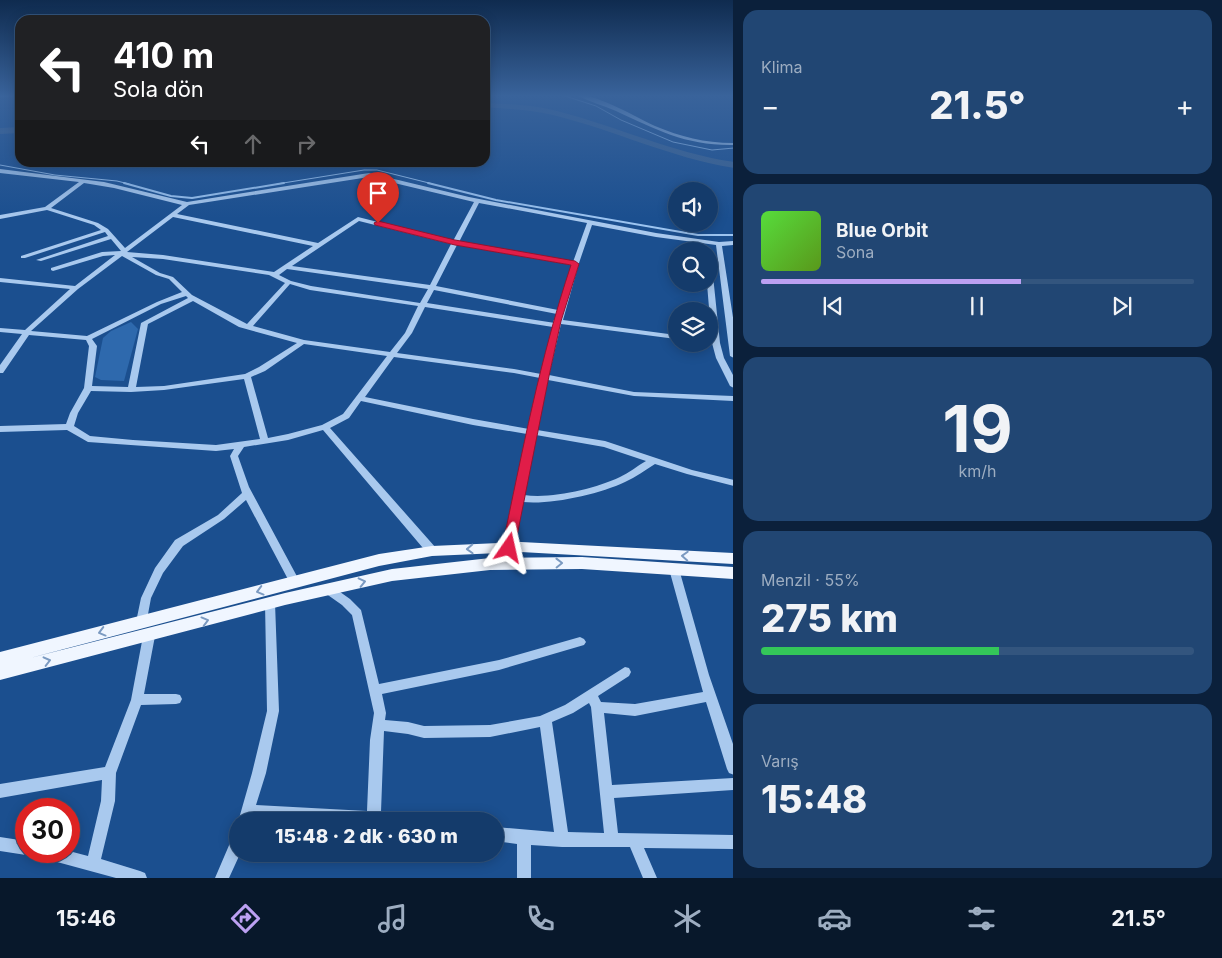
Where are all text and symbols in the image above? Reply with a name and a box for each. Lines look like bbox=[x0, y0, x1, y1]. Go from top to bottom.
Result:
text: 410 m bbox=[113, 34, 214, 76]
icon: left bbox=[30, 35, 95, 100]
text: Klima bbox=[761, 57, 803, 77]
text: Sola dön bbox=[113, 76, 204, 102]
text: 21.5° bbox=[929, 82, 1026, 128]
text: − bbox=[761, 89, 780, 123]
text: + bbox=[1175, 89, 1194, 123]
icon: left bbox=[186, 130, 214, 158]
icon: ahead bbox=[239, 130, 267, 158]
icon: right bbox=[292, 130, 320, 158]
pin bbox=[357, 172, 399, 223]
icon: arrive bbox=[364, 179, 392, 207]
map controls bbox=[668, 182, 718, 352]
button: sound bbox=[668, 182, 718, 232]
text: Blue Orbit bbox=[836, 219, 928, 242]
button: search bbox=[668, 242, 718, 292]
text: Sona bbox=[836, 242, 874, 262]
icon: previous bbox=[819, 292, 847, 320]
icon: pause bbox=[963, 292, 991, 320]
icon: next bbox=[1108, 292, 1136, 320]
button: layers bbox=[668, 302, 718, 352]
text: 19 bbox=[942, 389, 1013, 468]
text: km/h bbox=[958, 461, 997, 481]
position arrow bbox=[482, 521, 534, 573]
one-way arrow bbox=[466, 544, 474, 555]
one-way arrow bbox=[680, 551, 688, 562]
one-way arrow bbox=[555, 558, 563, 568]
text: Menzil · 55% bbox=[761, 570, 860, 590]
one-way arrow bbox=[358, 577, 367, 588]
one-way arrow bbox=[255, 585, 264, 596]
text: 275 km bbox=[761, 595, 898, 641]
one-way arrow bbox=[200, 616, 209, 627]
one-way arrow bbox=[98, 626, 107, 637]
one-way arrow bbox=[43, 657, 51, 667]
text: Varış bbox=[761, 751, 799, 771]
text: 15:48 bbox=[761, 776, 867, 822]
speed limit sign: 30 bbox=[15, 798, 80, 863]
text: 15:48 · 2 dk · 630 m bbox=[275, 825, 458, 848]
icon: directions bbox=[228, 901, 263, 936]
icon: music bbox=[375, 901, 410, 936]
icon: phone bbox=[523, 901, 558, 936]
icon: climate bbox=[670, 901, 705, 936]
icon: car bbox=[817, 901, 852, 936]
icon: filters bbox=[964, 901, 999, 936]
text: 15:46 bbox=[56, 905, 116, 931]
text: 21.5° bbox=[1111, 905, 1166, 931]

